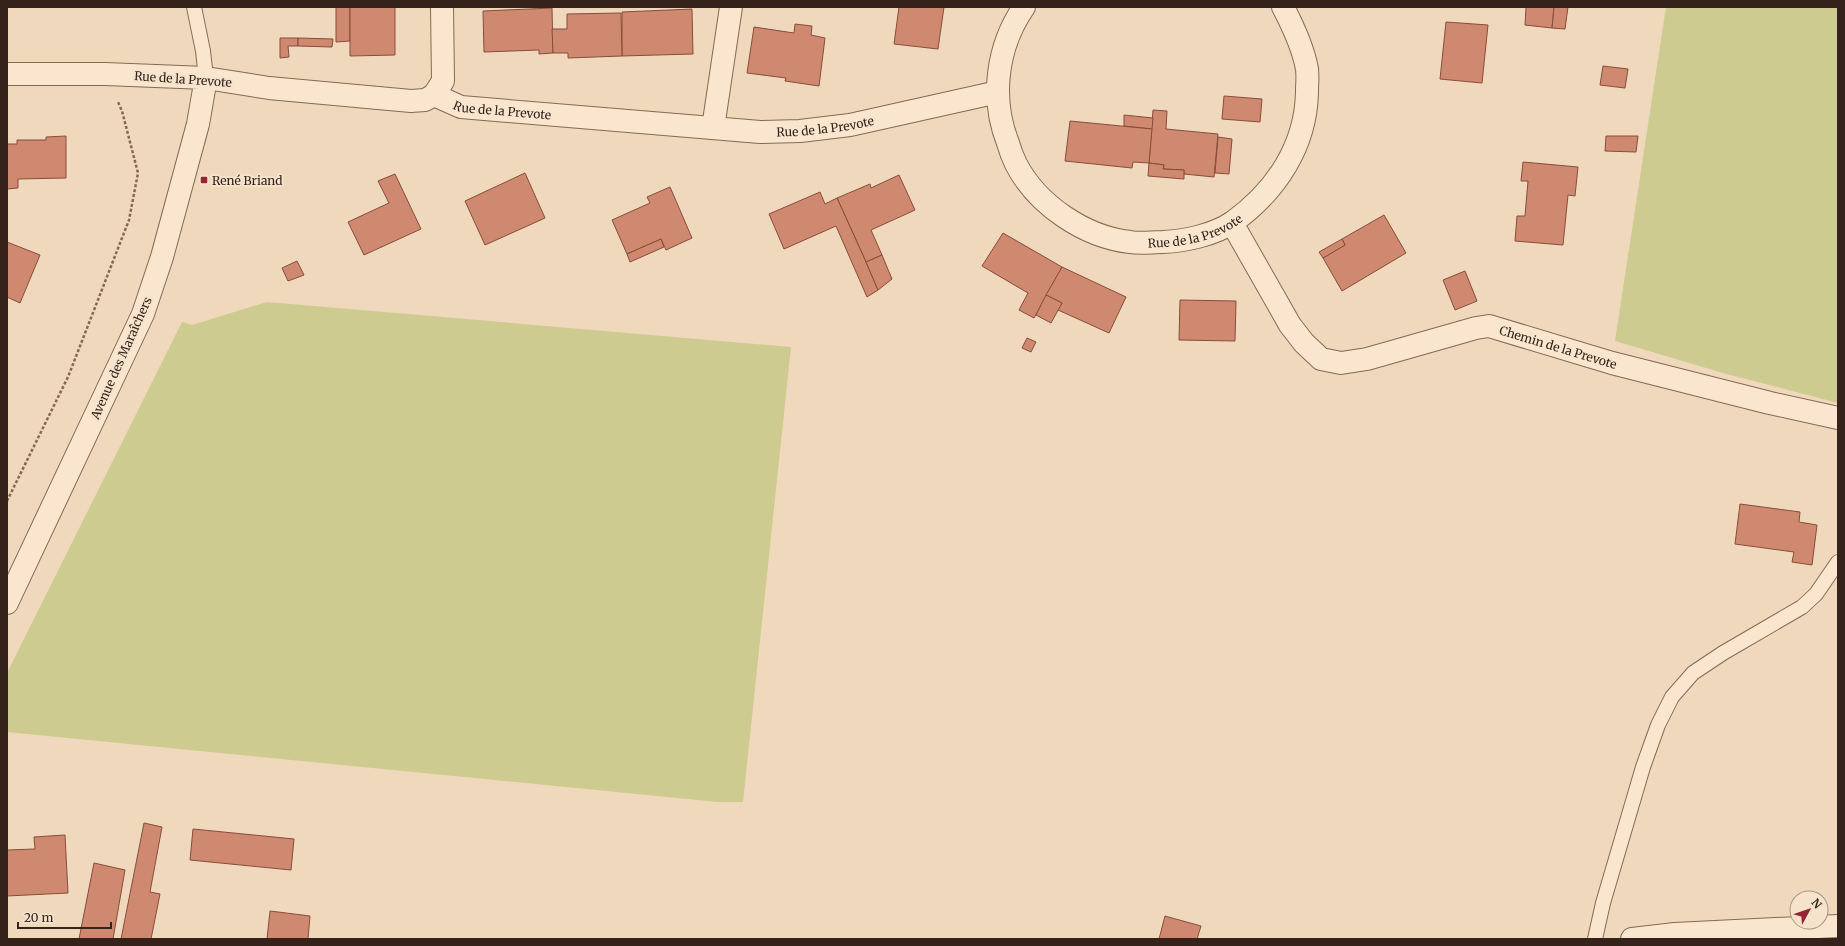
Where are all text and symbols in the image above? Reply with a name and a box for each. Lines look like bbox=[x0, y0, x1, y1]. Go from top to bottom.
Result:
street label: Rue de la Prevote bbox=[134, 68, 232, 90]
street label: Rue de la Prevote bbox=[451, 97, 552, 122]
street label: Rue de la Prevote bbox=[776, 112, 875, 139]
place label: René Briand bbox=[212, 173, 283, 188]
marker: René Briand bbox=[199, 175, 209, 185]
street label: Rue de la Prevote bbox=[1147, 211, 1245, 250]
street label: Avenue des Maraîchers bbox=[87, 294, 155, 422]
street label: Chemin de la Prevote bbox=[1498, 322, 1618, 371]
north arrow bbox=[1789, 890, 1829, 930]
text: N bbox=[1809, 896, 1825, 912]
scale bar bbox=[18, 904, 111, 930]
text: 20 m bbox=[24, 910, 53, 925]

